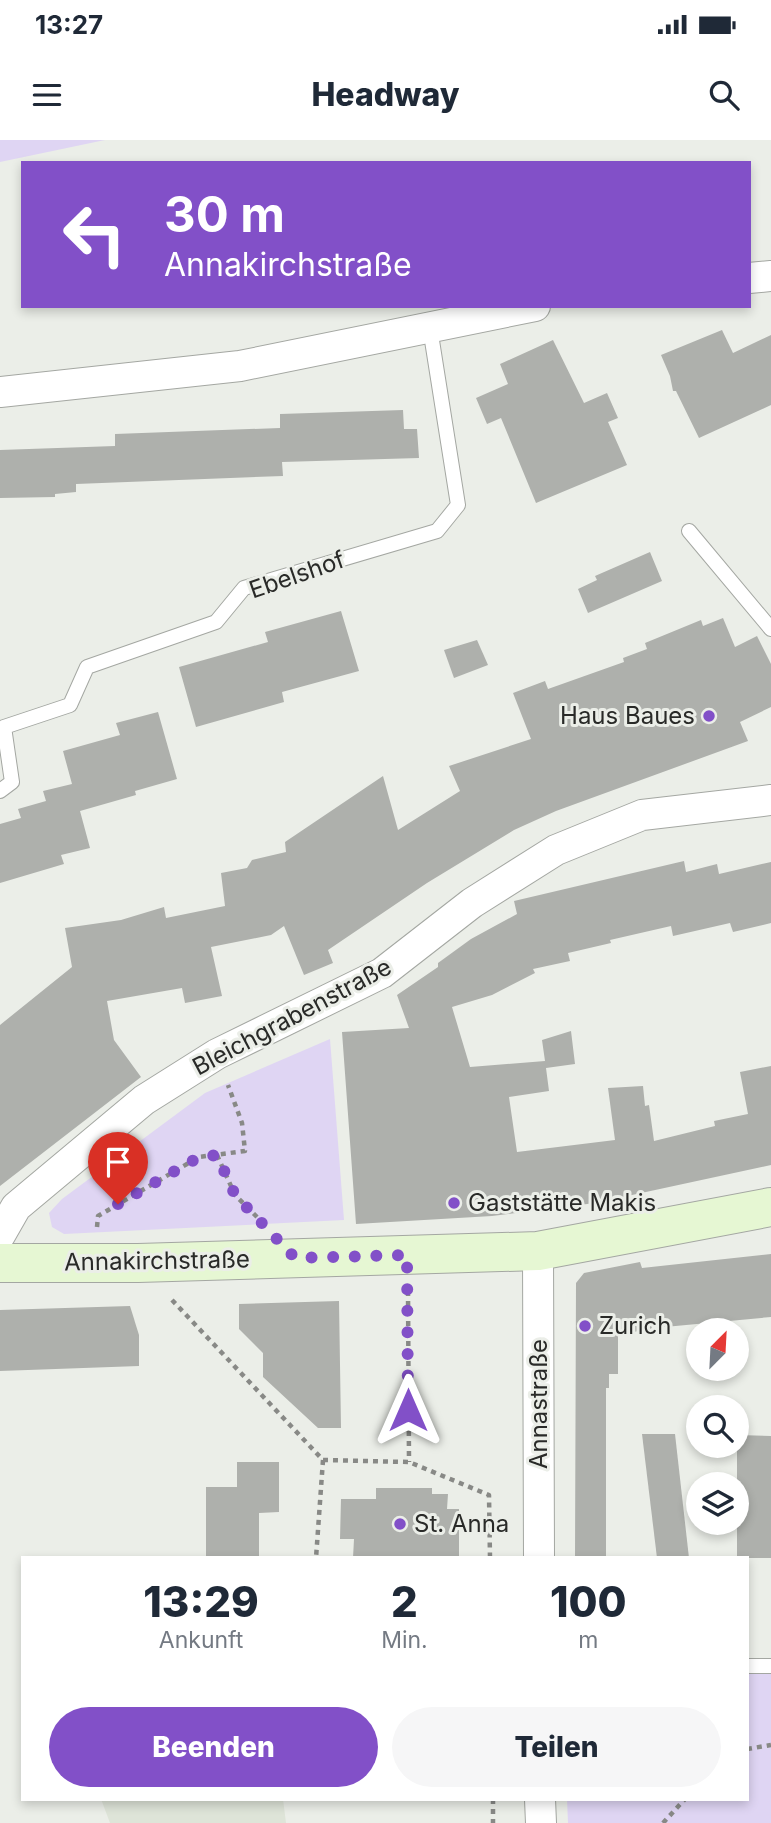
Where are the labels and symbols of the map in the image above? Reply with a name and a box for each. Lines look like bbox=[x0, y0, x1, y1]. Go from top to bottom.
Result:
street label: Ebelshof bbox=[245, 545, 348, 604]
place label: Haus Baues bbox=[560, 701, 695, 730]
marker: Haus Baues bbox=[701, 708, 717, 724]
street label: Bleichgrabenstraße bbox=[187, 952, 396, 1081]
pin bbox=[88, 1132, 148, 1204]
place label: Gaststätte Makis bbox=[468, 1188, 656, 1217]
marker: Gaststätte Makis bbox=[446, 1195, 462, 1211]
street label: Annakirchstraße bbox=[64, 1244, 250, 1277]
place label: Zurich bbox=[599, 1311, 671, 1340]
marker: Zurich bbox=[577, 1318, 593, 1334]
north arrow bbox=[686, 1318, 749, 1381]
street label: Annastraße bbox=[524, 1339, 553, 1469]
position arrow bbox=[371, 1373, 445, 1447]
place label: St. Anna bbox=[414, 1509, 509, 1538]
marker: St. Anna bbox=[392, 1516, 408, 1532]

